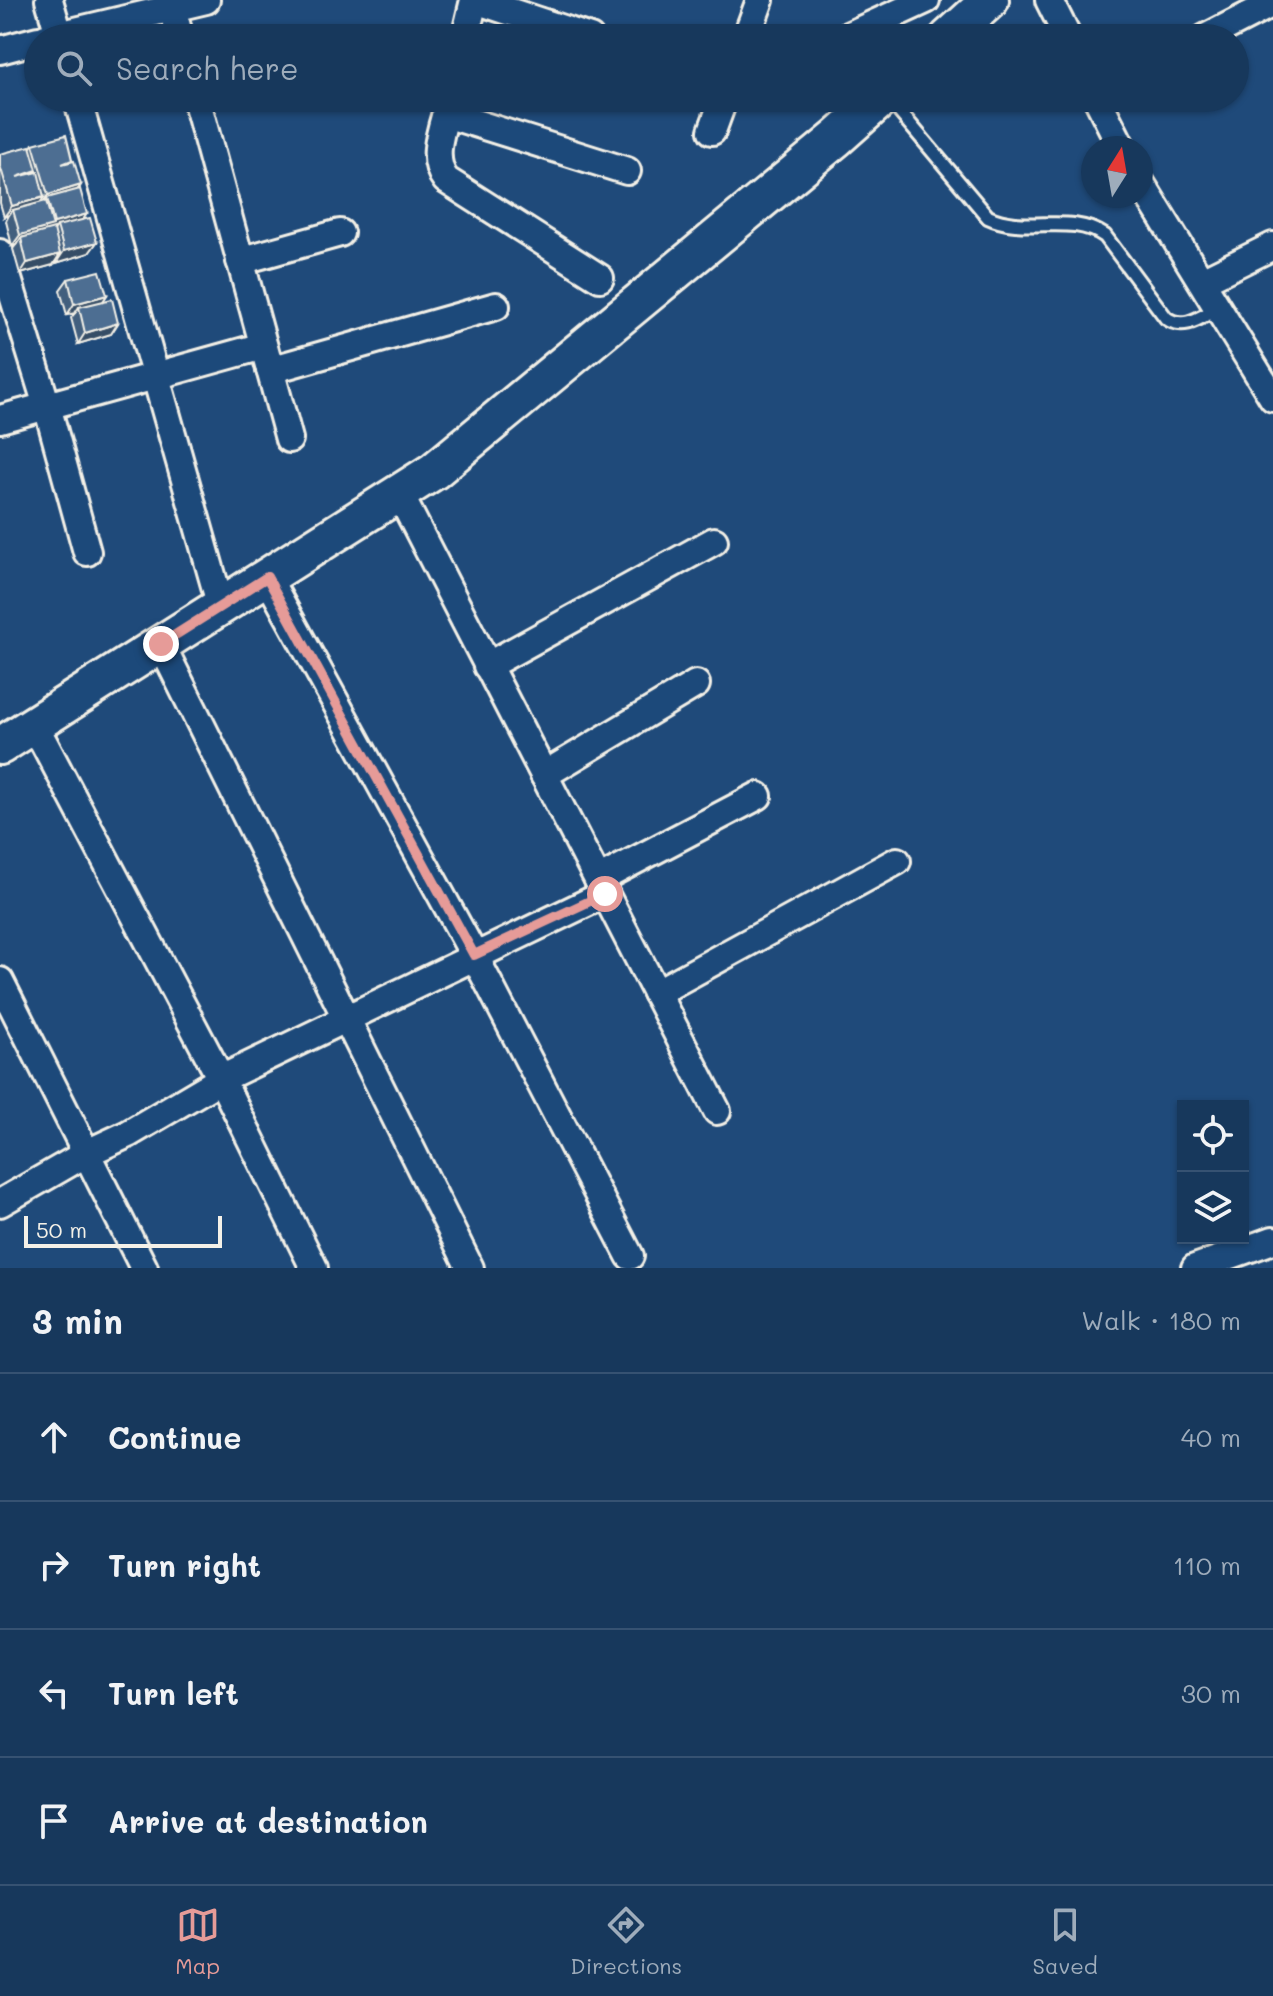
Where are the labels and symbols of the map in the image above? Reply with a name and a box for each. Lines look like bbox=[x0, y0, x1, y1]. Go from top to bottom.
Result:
north arrow bbox=[1081, 136, 1153, 208]
route end bbox=[143, 626, 179, 662]
route start bbox=[587, 876, 623, 912]
scale bar bbox=[24, 1212, 222, 1248]

